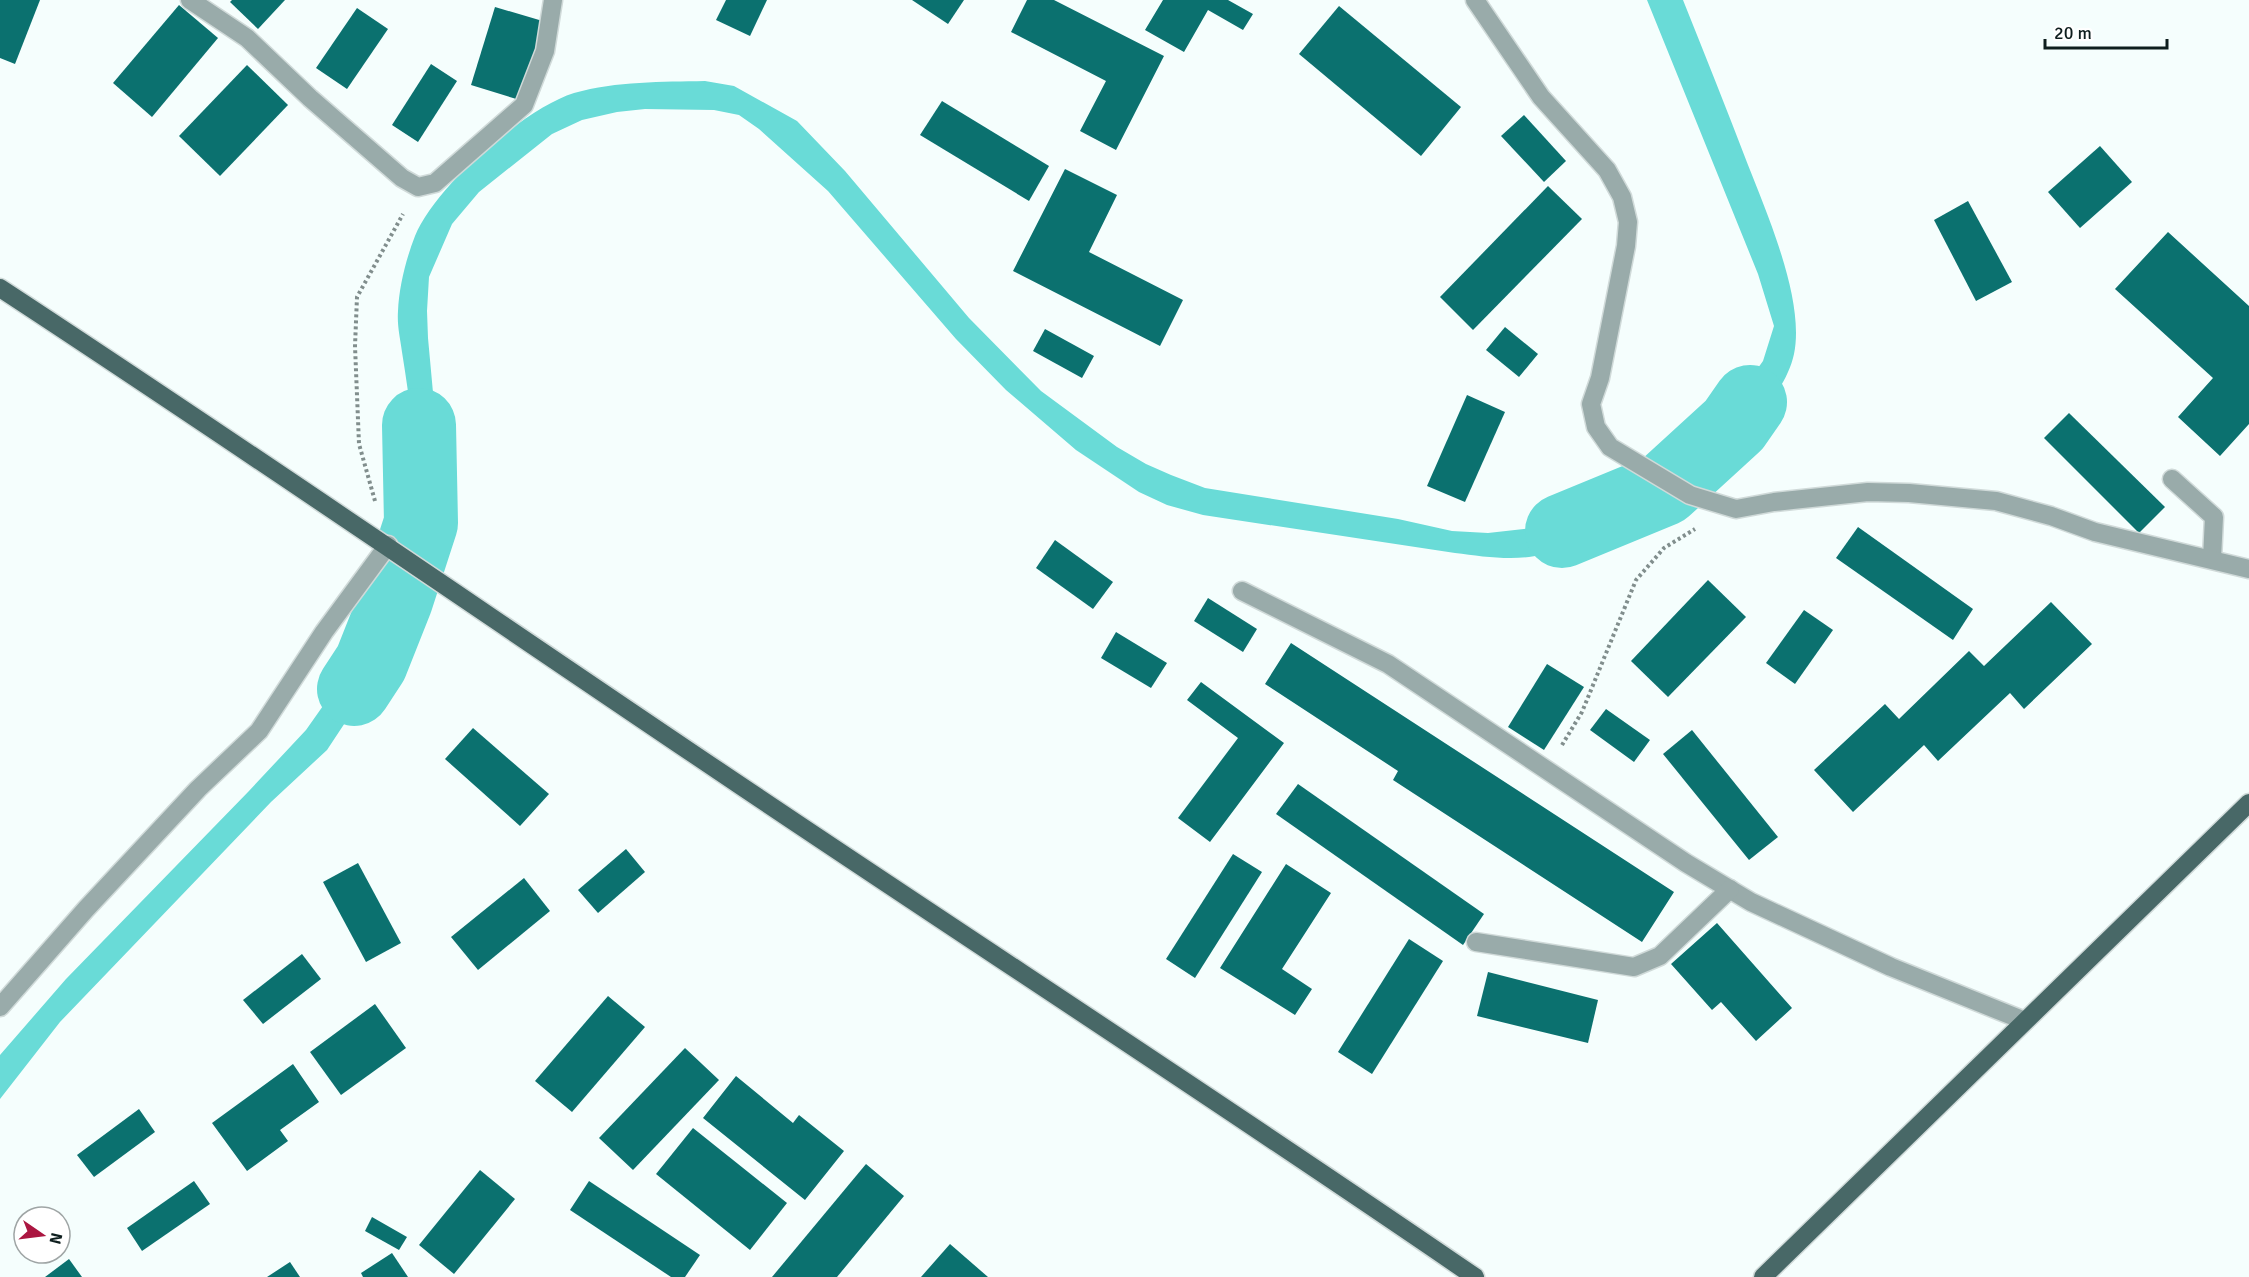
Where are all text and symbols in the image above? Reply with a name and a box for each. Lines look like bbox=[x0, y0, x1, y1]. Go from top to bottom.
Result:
scale bar bbox=[2045, 12, 2166, 50]
text: 20 m bbox=[2054, 22, 2092, 44]
north arrow bbox=[12, 1205, 72, 1265]
text: N bbox=[45, 1231, 67, 1246]

